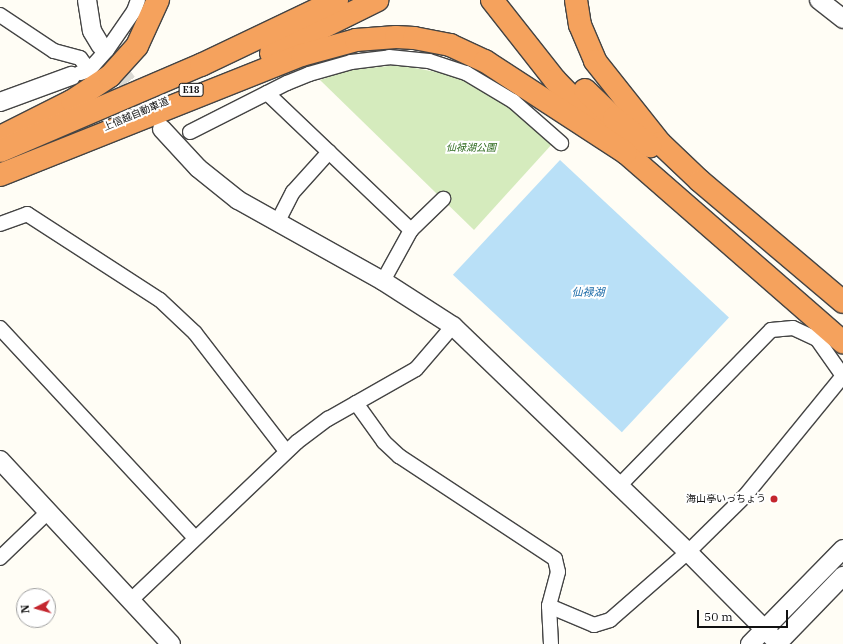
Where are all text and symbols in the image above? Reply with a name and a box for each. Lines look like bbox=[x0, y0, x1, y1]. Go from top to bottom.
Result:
road number: E18 bbox=[178, 83, 204, 97]
street label: 上信越自動車道 bbox=[101, 95, 171, 133]
park label: 仙禄湖公園 bbox=[446, 142, 496, 154]
water label: 仙禄湖 bbox=[572, 285, 604, 299]
place label: 海山亭いっちょう bbox=[686, 493, 766, 505]
marker: 海山亭いっちょう bbox=[769, 494, 779, 504]
north arrow bbox=[16, 588, 56, 628]
scale bar bbox=[699, 602, 790, 628]
text: N bbox=[18, 604, 32, 614]
text: 50 m bbox=[704, 609, 733, 624]

